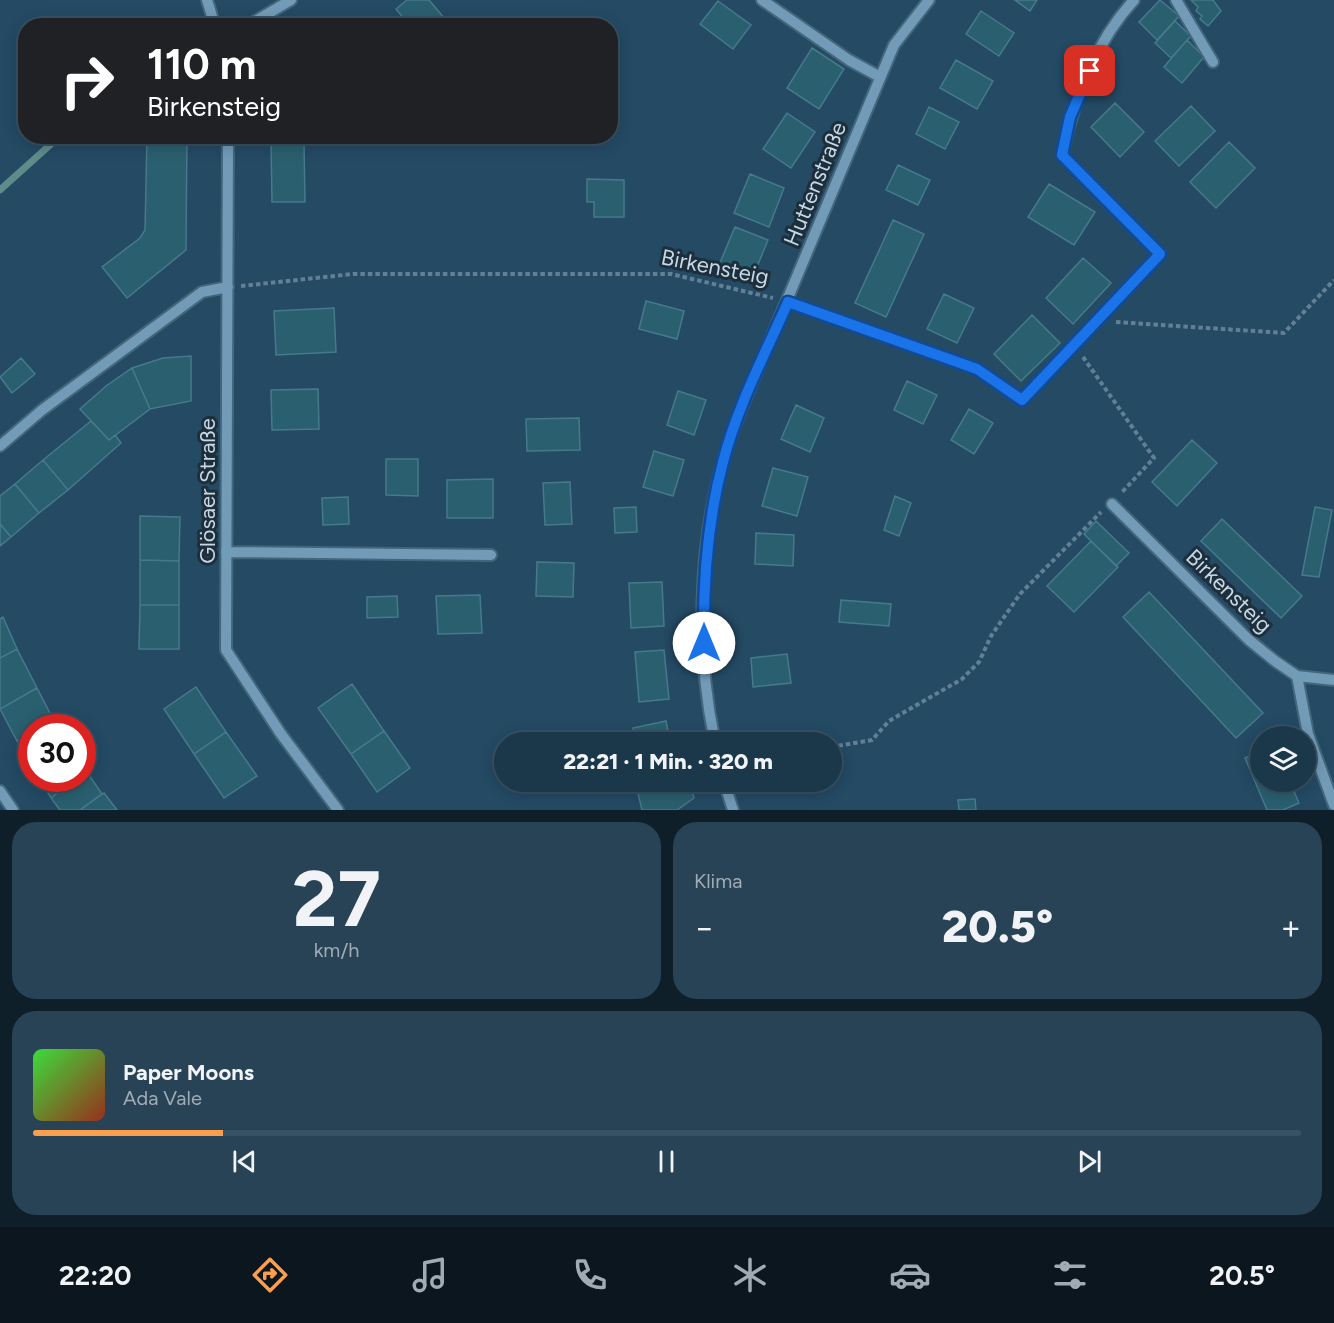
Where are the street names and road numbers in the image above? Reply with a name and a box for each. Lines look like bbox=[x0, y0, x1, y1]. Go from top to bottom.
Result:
street label: Huttenstraße bbox=[778, 118, 852, 250]
street label: Birkensteig bbox=[659, 243, 771, 291]
street label: Glösaer Straße bbox=[194, 418, 221, 564]
street label: Birkensteig bbox=[1180, 543, 1278, 639]

